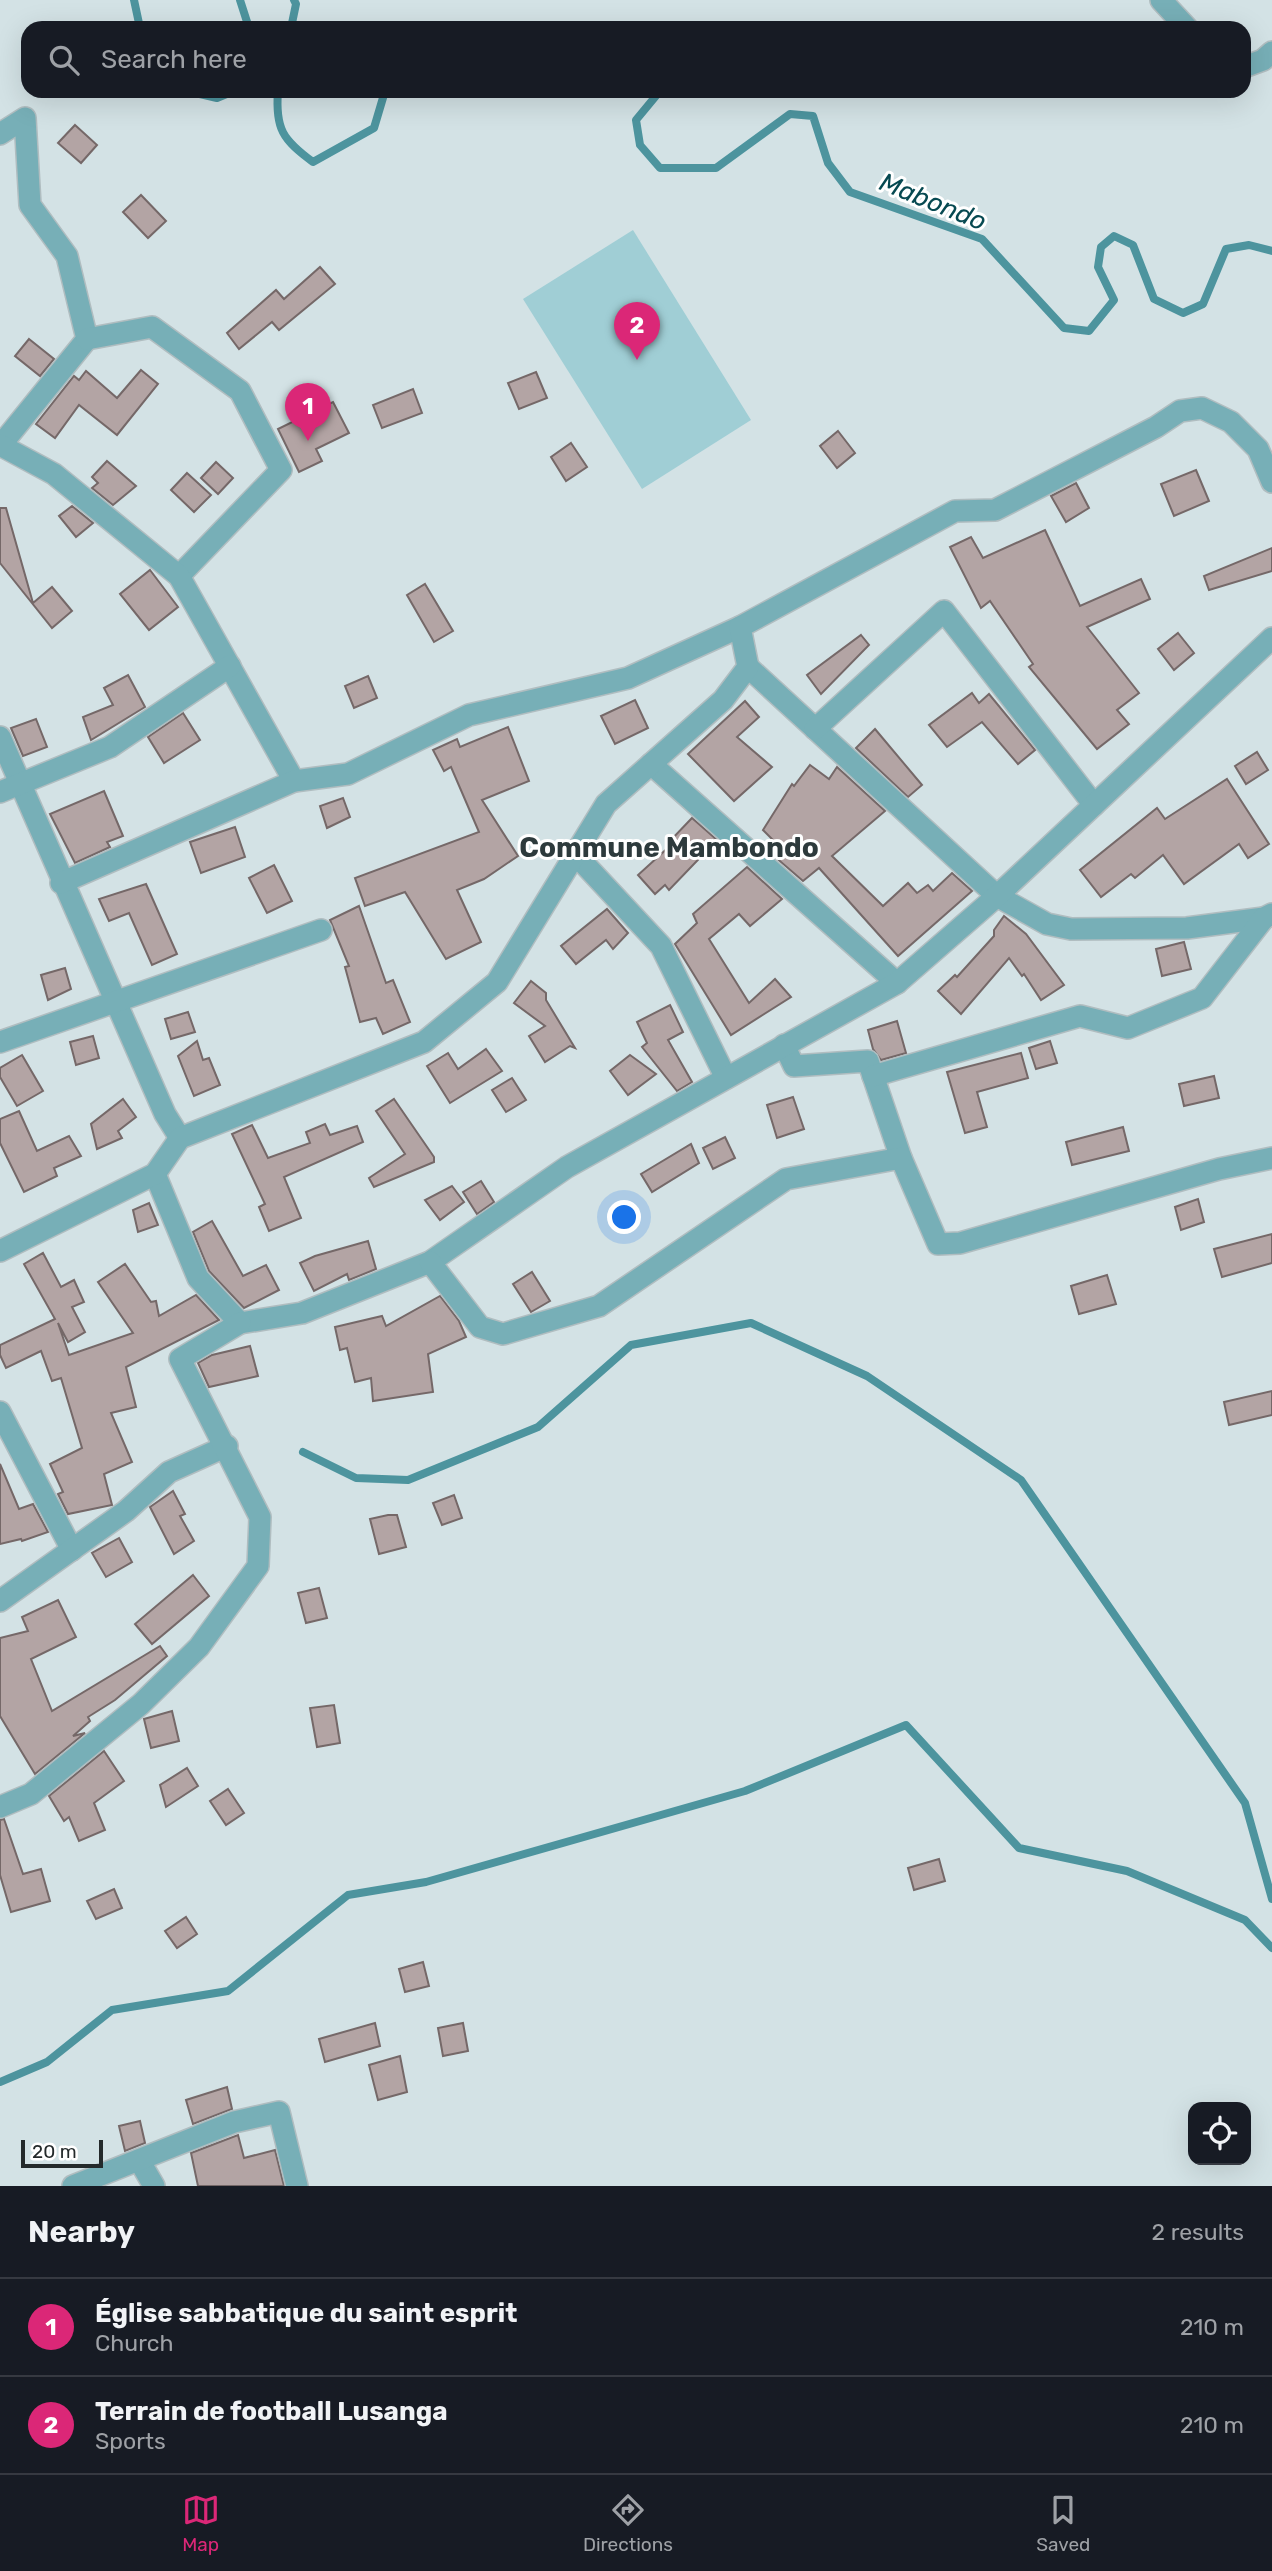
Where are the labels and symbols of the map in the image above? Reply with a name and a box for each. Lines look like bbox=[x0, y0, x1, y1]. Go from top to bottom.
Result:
water label: Mabondo bbox=[875, 167, 991, 237]
pin: 2 bbox=[614, 302, 660, 360]
pin: 1 bbox=[285, 383, 331, 441]
district label: Commune Mambondo bbox=[519, 831, 819, 864]
your location bbox=[607, 1200, 641, 1234]
scale bar bbox=[21, 2137, 103, 2169]

